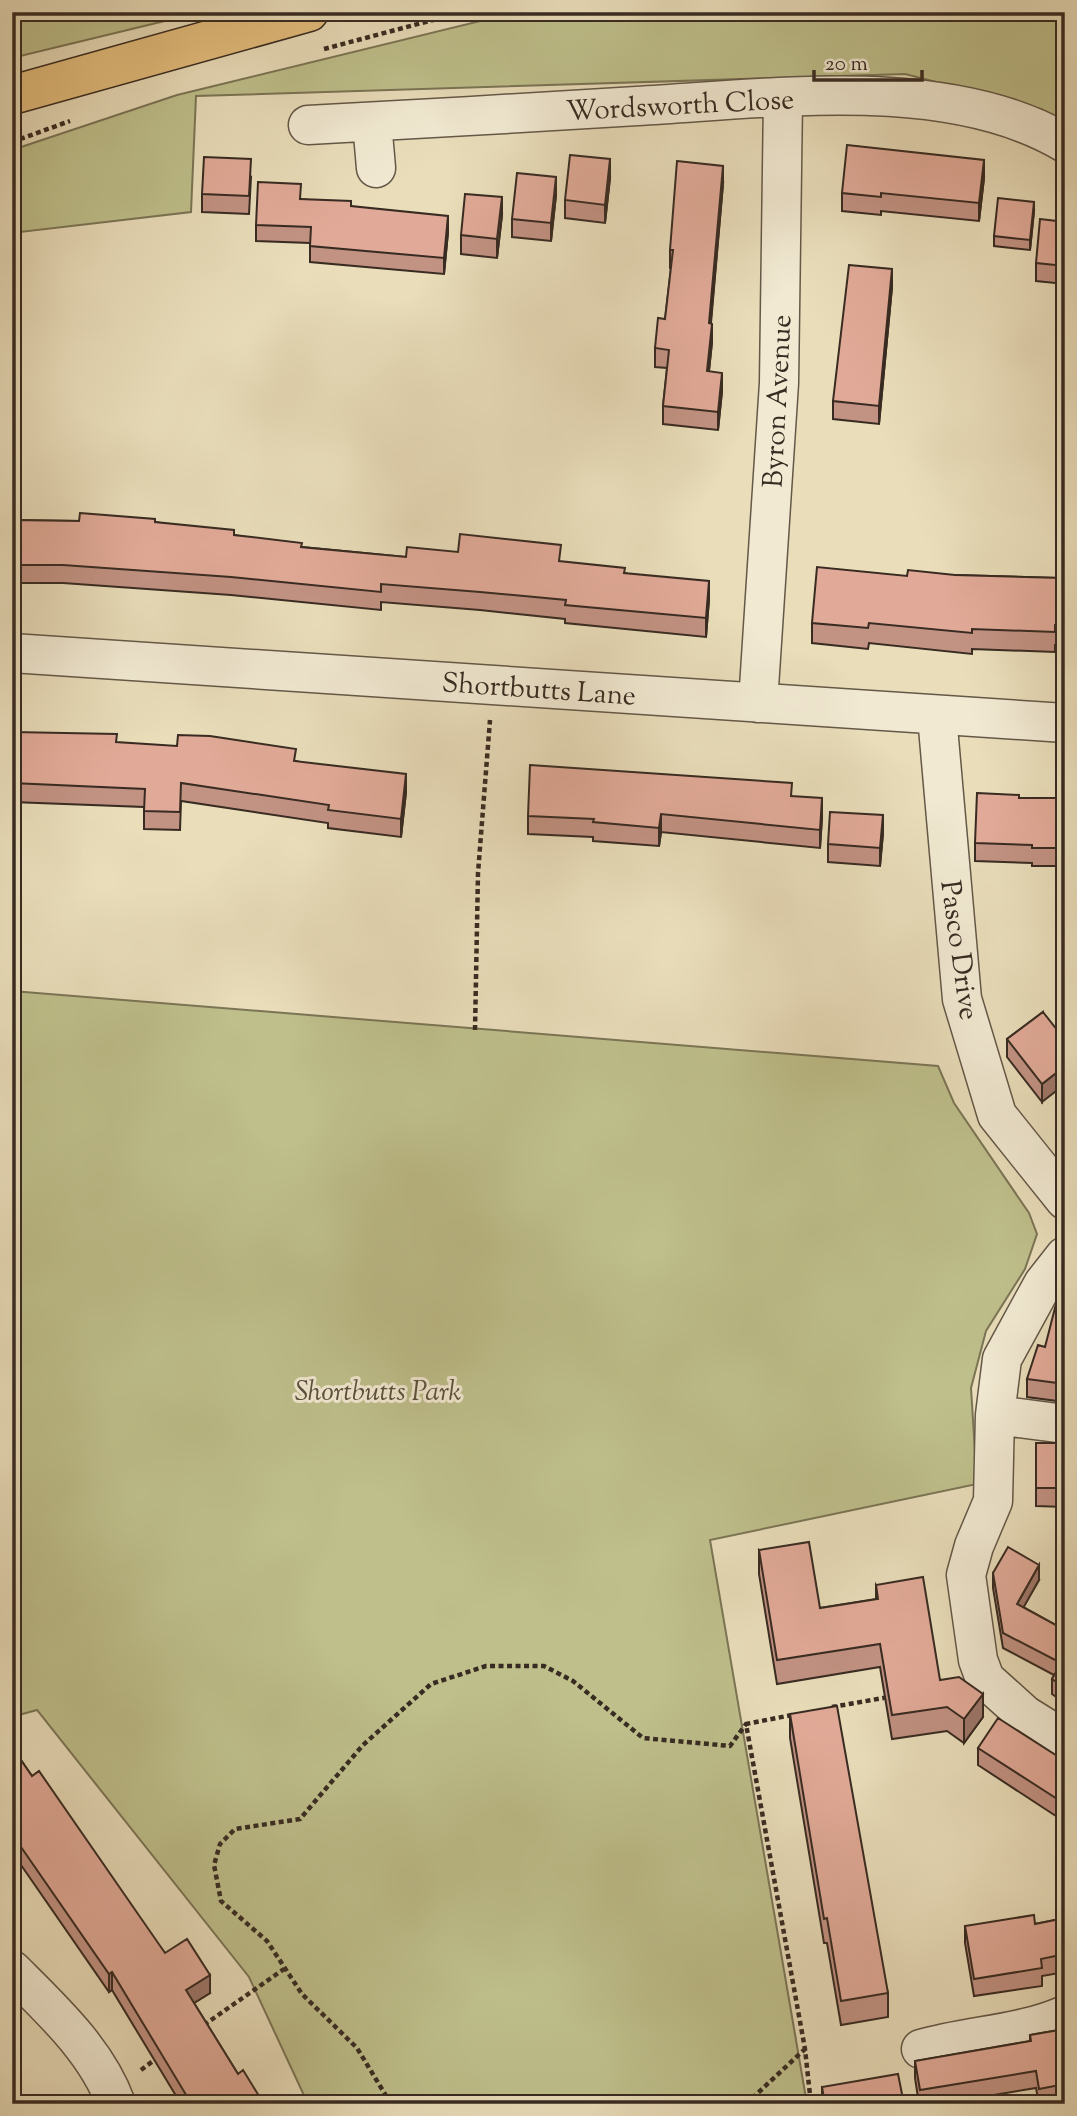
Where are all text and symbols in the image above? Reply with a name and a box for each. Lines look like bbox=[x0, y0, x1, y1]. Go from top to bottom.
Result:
scale bar bbox=[814, 38, 923, 82]
text: 20 m bbox=[825, 50, 868, 80]
street label: Wordsworth Close bbox=[565, 81, 795, 133]
street label: Byron Avenue bbox=[754, 313, 804, 489]
street label: Shortbutts Lane bbox=[440, 664, 637, 718]
street label: Pasco Drive bbox=[928, 878, 988, 1023]
park label: Shortbutts Park bbox=[295, 1373, 462, 1413]

